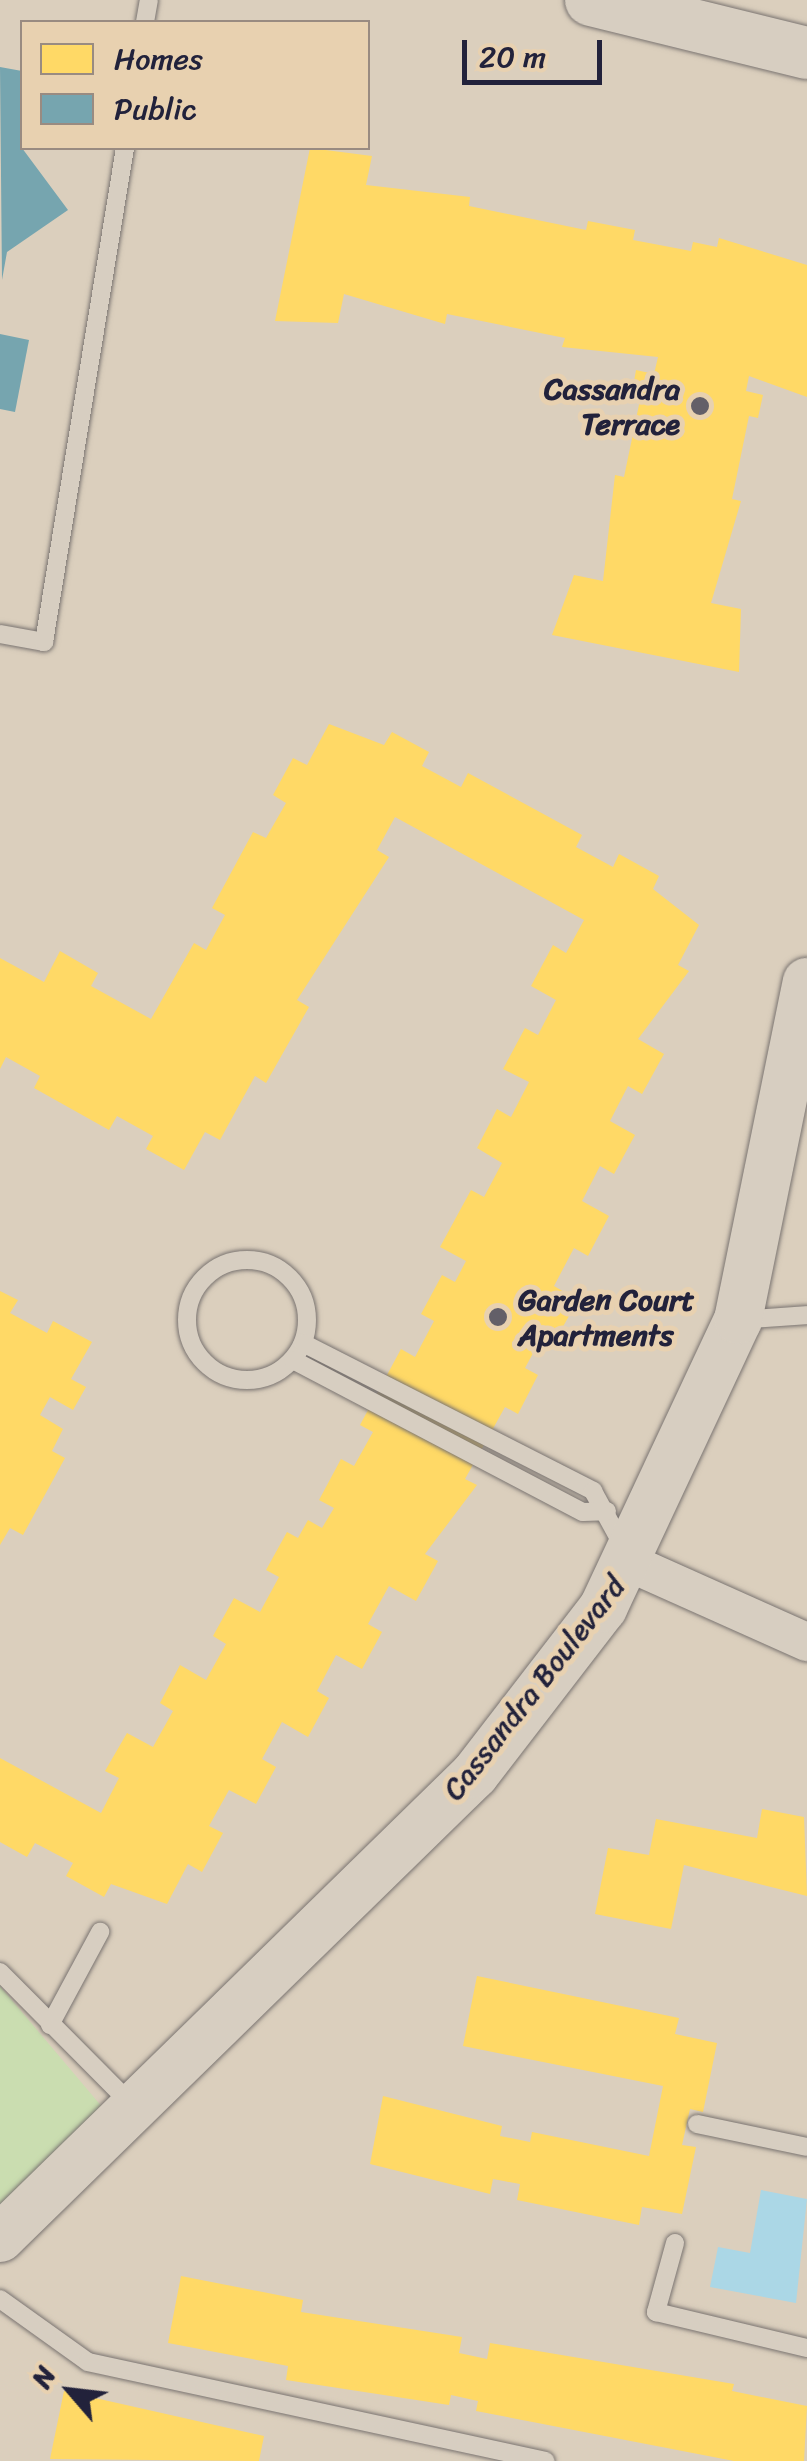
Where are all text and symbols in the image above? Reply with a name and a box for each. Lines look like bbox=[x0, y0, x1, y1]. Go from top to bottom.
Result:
legend bbox=[20, 20, 370, 150]
scale bar bbox=[467, 20, 607, 82]
text: 20 m bbox=[479, 30, 546, 84]
text: Homes bbox=[114, 32, 203, 86]
text: Public bbox=[114, 82, 197, 136]
place label: Cassandra Terrace bbox=[544, 371, 680, 442]
marker: Cassandra Terrace bbox=[689, 395, 711, 417]
place label: Garden Court Apartments bbox=[518, 1282, 695, 1352]
marker: Garden Court Apartments bbox=[487, 1306, 509, 1328]
street label: Cassandra Boulevard bbox=[435, 1569, 633, 1807]
north arrow bbox=[20, 2341, 120, 2441]
text: N bbox=[17, 2357, 69, 2397]

